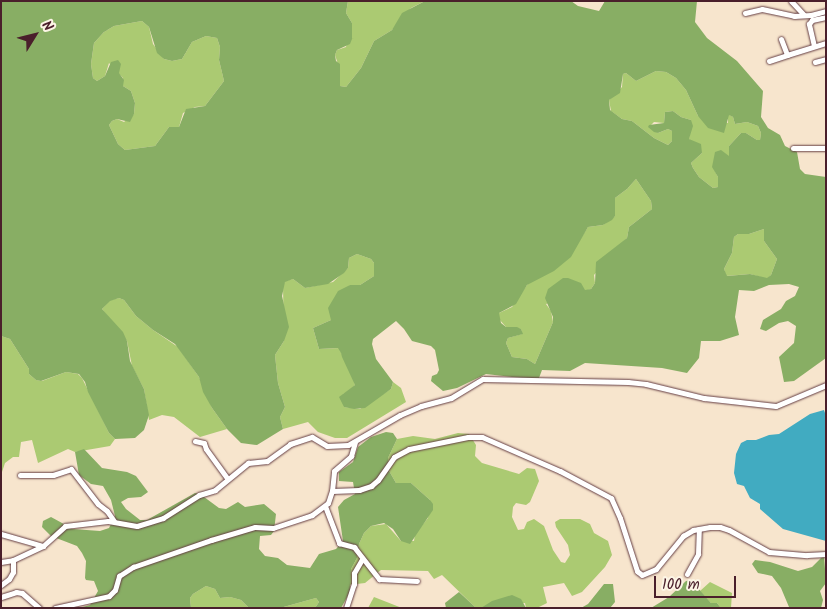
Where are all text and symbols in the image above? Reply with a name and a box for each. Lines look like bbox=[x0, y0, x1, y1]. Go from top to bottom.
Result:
north arrow bbox=[10, 10, 60, 60]
text: N bbox=[36, 16, 59, 36]
scale bar bbox=[657, 566, 740, 598]
text: 100 m bbox=[662, 573, 700, 597]

